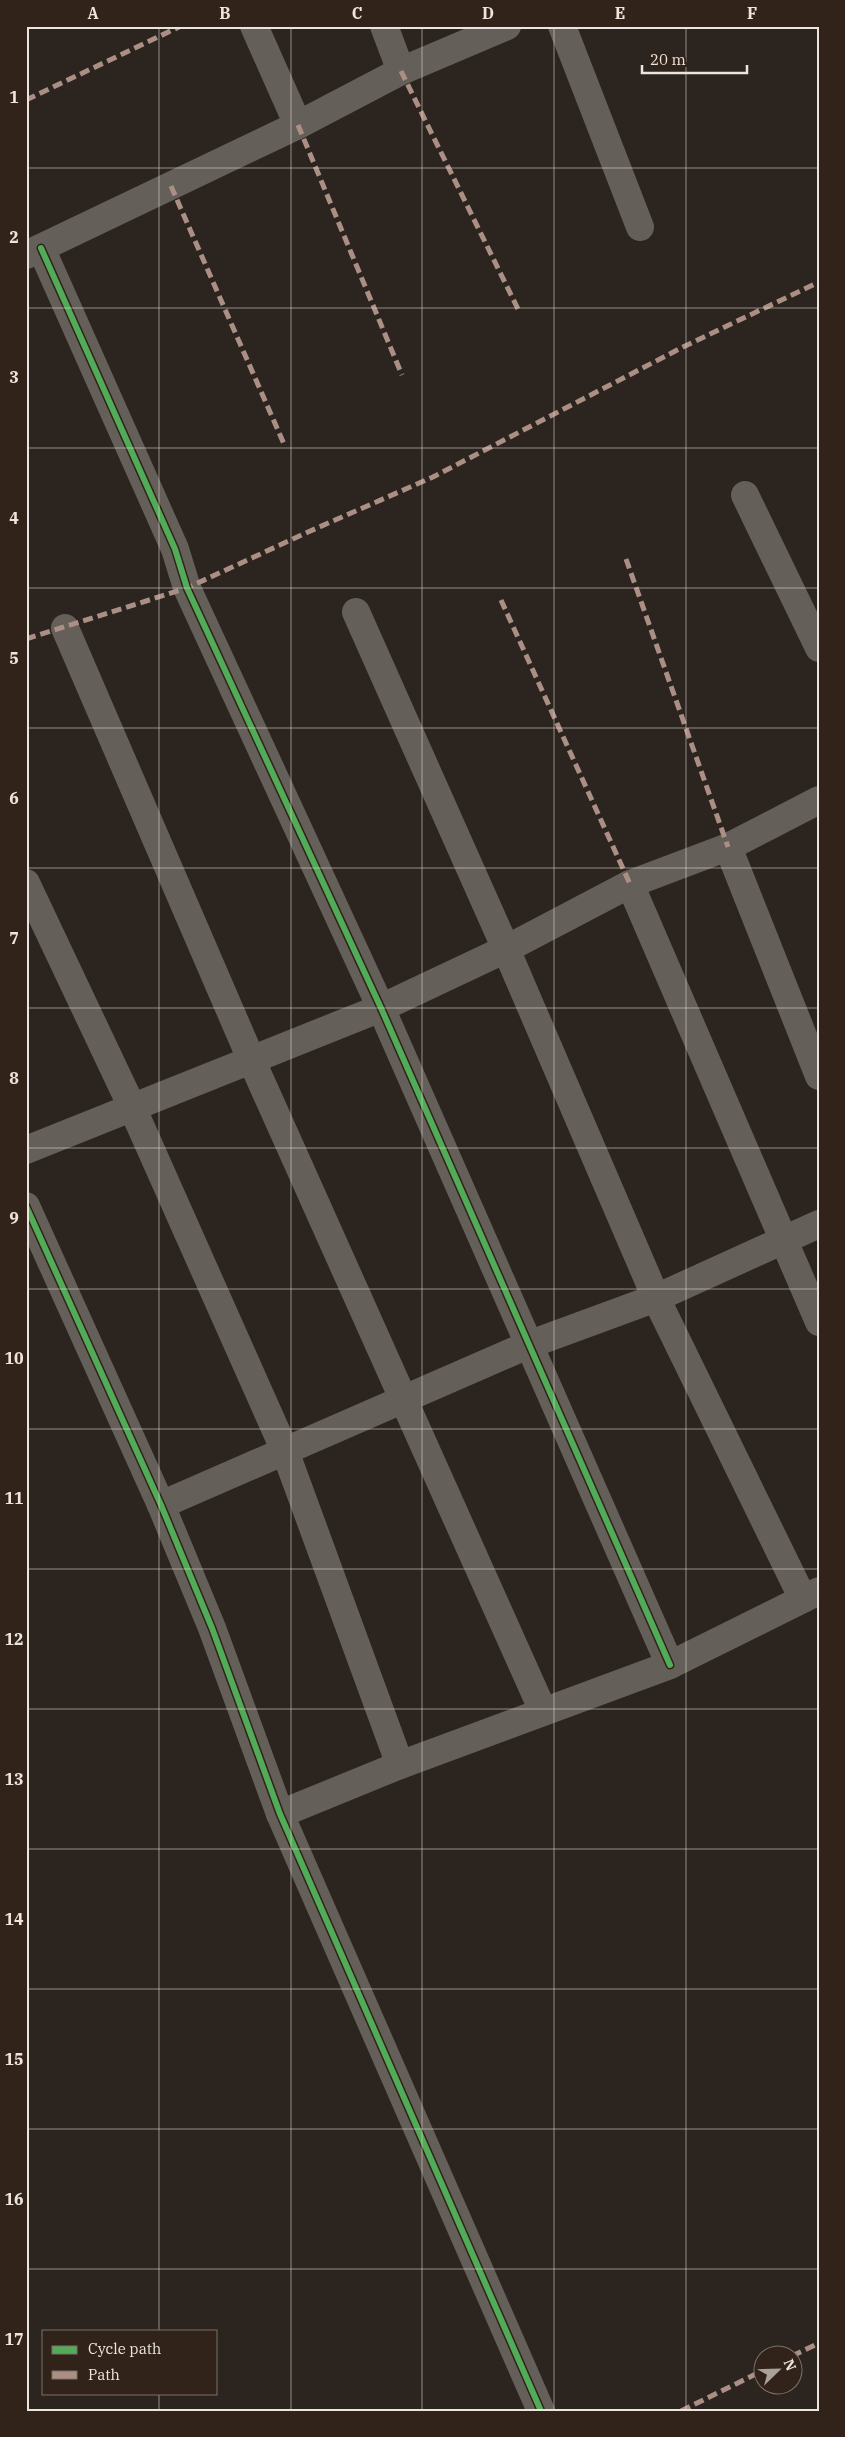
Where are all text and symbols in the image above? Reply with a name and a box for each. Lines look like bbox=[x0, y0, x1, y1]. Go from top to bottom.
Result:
text: A bbox=[87, 3, 99, 23]
text: B bbox=[219, 3, 231, 23]
text: C bbox=[352, 3, 362, 23]
text: D bbox=[482, 3, 494, 23]
text: E bbox=[615, 3, 625, 23]
text: F bbox=[747, 3, 757, 23]
scale bar bbox=[642, 42, 748, 74]
text: 20 m bbox=[650, 50, 686, 69]
text: 1 bbox=[9, 87, 19, 107]
text: 2 bbox=[9, 227, 19, 247]
text: 3 bbox=[9, 367, 19, 387]
text: 4 bbox=[9, 508, 19, 528]
text: 5 bbox=[9, 648, 19, 668]
text: 6 bbox=[9, 788, 19, 808]
text: 7 bbox=[9, 928, 19, 948]
text: 8 bbox=[9, 1068, 19, 1088]
text: 9 bbox=[9, 1208, 19, 1228]
text: 10 bbox=[4, 1348, 24, 1368]
text: 11 bbox=[4, 1488, 24, 1508]
text: 12 bbox=[4, 1629, 24, 1649]
text: 13 bbox=[4, 1769, 24, 1789]
text: 14 bbox=[4, 1909, 24, 1929]
text: 15 bbox=[4, 2049, 24, 2069]
text: 16 bbox=[4, 2189, 24, 2209]
text: 17 bbox=[4, 2329, 24, 2349]
legend bbox=[42, 2330, 218, 2394]
text: Cycle path bbox=[88, 2339, 161, 2358]
north arrow bbox=[752, 2344, 802, 2394]
text: N bbox=[780, 2356, 800, 2374]
text: Path bbox=[88, 2365, 120, 2384]

